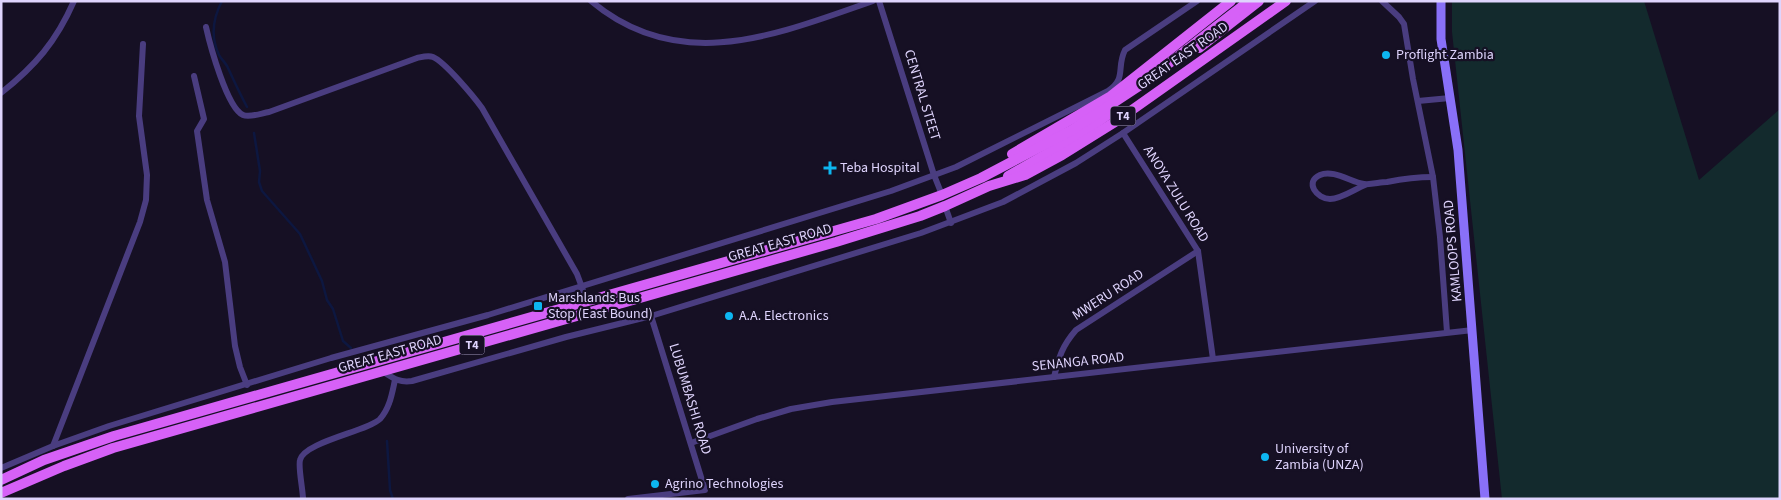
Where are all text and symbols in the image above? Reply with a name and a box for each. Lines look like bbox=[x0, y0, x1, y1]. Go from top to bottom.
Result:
street label: GREAT EAST ROAD bbox=[1133, 17, 1233, 95]
place label: Proflight Zambia bbox=[1396, 45, 1494, 65]
street label: CENTRAL STEET bbox=[899, 47, 945, 143]
marker: Proflight Zambia bbox=[1380, 49, 1392, 61]
road number: T4 bbox=[1110, 106, 1136, 125]
street label: ANOYA ZULU ROAD bbox=[1138, 142, 1214, 246]
place label: Teba Hospital bbox=[840, 158, 920, 178]
marker: Teba Hospital bbox=[824, 162, 836, 174]
street label: KAMLOOPS ROAD bbox=[1439, 199, 1467, 303]
street label: GREAT EAST ROAD bbox=[726, 219, 834, 267]
street label: MWERU ROAD bbox=[1068, 264, 1148, 326]
place label: Marshlands Bus Stop (East Bound) bbox=[548, 288, 653, 324]
marker: Marshlands Bus Stop (East Bound) bbox=[532, 300, 544, 312]
place label: A.A. Electronics bbox=[739, 306, 829, 326]
marker: A.A. Electronics bbox=[723, 310, 735, 322]
street label: GREAT EAST ROAD bbox=[336, 330, 444, 378]
road number: T4 bbox=[460, 336, 484, 354]
street label: LUBUMBASHI ROAD bbox=[664, 341, 716, 457]
street label: SENANGA ROAD bbox=[1031, 347, 1125, 377]
place label: University of Zambia (UNZA) bbox=[1275, 439, 1364, 475]
marker: University of Zambia (UNZA) bbox=[1259, 451, 1271, 463]
place label: Agrino Technologies bbox=[665, 474, 783, 494]
marker: Agrino Technologies bbox=[649, 478, 661, 490]

